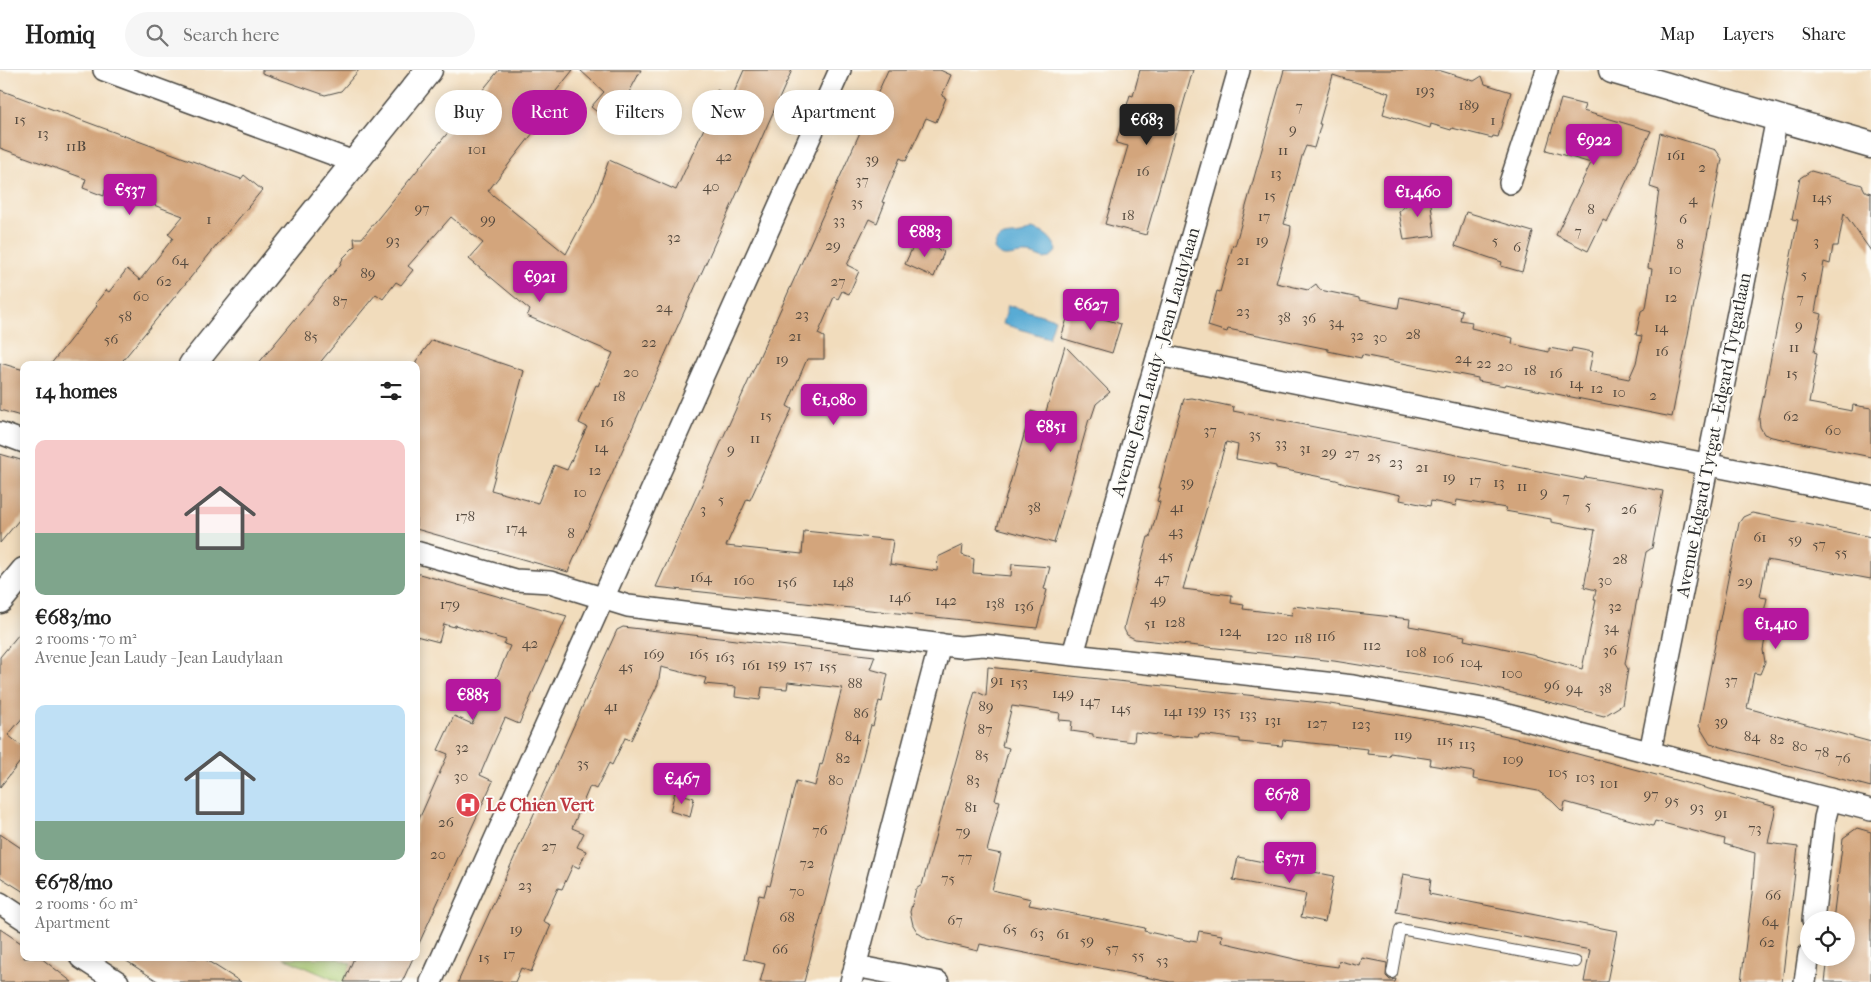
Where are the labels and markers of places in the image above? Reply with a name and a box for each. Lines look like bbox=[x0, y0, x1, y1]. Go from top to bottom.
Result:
pin: €683 bbox=[1117, 104, 1177, 146]
pin: €922 bbox=[1564, 124, 1624, 166]
pin: €537 bbox=[100, 174, 160, 216]
pin: €1,460 bbox=[1377, 176, 1459, 218]
pin: €883 bbox=[895, 216, 955, 258]
pin: €921 bbox=[510, 260, 570, 303]
pin: €627 bbox=[1061, 288, 1121, 331]
pin: €1,080 bbox=[793, 384, 875, 426]
pin: €851 bbox=[1021, 410, 1081, 453]
pin: €1,410 bbox=[1735, 608, 1817, 650]
pin: €885 bbox=[443, 678, 503, 721]
pin: €467 bbox=[652, 762, 712, 805]
pin: €678 bbox=[1252, 778, 1312, 821]
hospital icon: Le Chien Vert bbox=[455, 792, 481, 818]
place label: Le Chien Vert bbox=[486, 795, 595, 816]
pin: €571 bbox=[1260, 842, 1320, 884]

